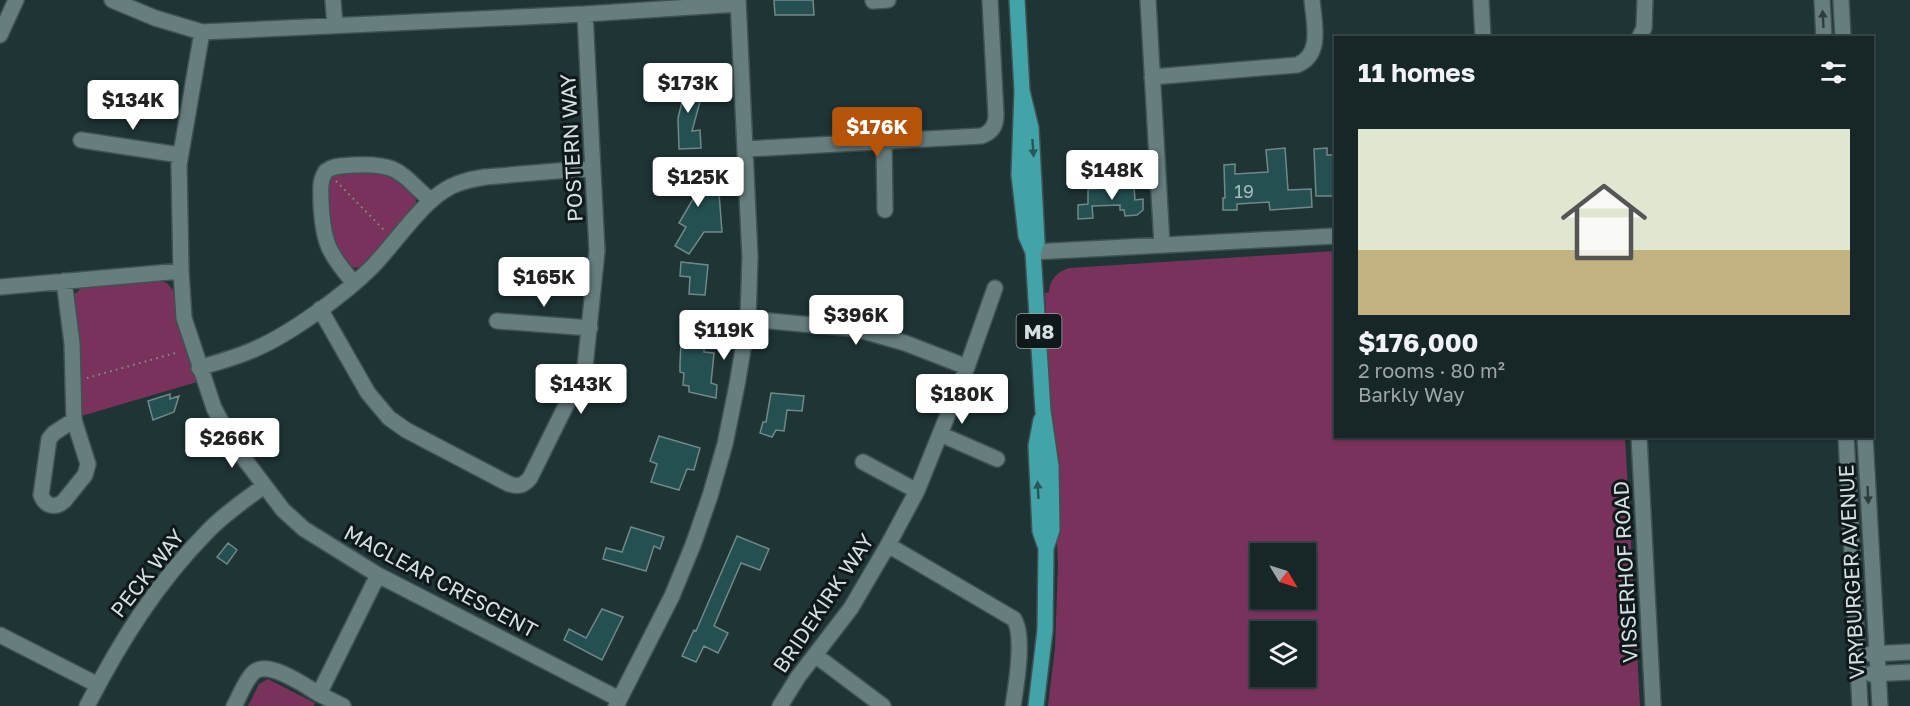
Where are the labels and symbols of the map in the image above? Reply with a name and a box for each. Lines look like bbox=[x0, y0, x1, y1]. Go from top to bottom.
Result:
one-way arrow bbox=[1818, 9, 1827, 28]
pin: $173K bbox=[646, 63, 730, 114]
street label: POSTERN WAY bbox=[554, 73, 588, 223]
pin: $134K bbox=[91, 80, 175, 131]
pin: $176K bbox=[835, 107, 919, 158]
one-way arrow bbox=[1028, 139, 1037, 158]
pin: $148K bbox=[1070, 150, 1154, 201]
pin: $125K bbox=[656, 157, 740, 208]
house number: 19 bbox=[1234, 180, 1254, 202]
pin: $165K bbox=[502, 257, 586, 308]
pin: $396K bbox=[814, 295, 898, 346]
pin: $119K bbox=[682, 310, 766, 361]
road number: M8 bbox=[1016, 314, 1062, 348]
pin: $143K bbox=[539, 364, 623, 415]
pin: $180K bbox=[920, 374, 1004, 425]
pin: $266K bbox=[190, 418, 274, 469]
street label: VRYBURGER AVENUE bbox=[1832, 464, 1870, 680]
street label: VISSERHOF ROAD bbox=[1607, 480, 1643, 664]
one-way arrow bbox=[1033, 481, 1042, 500]
one-way arrow bbox=[1863, 485, 1873, 504]
street label: MACLEAR CRESCENT bbox=[340, 519, 542, 643]
street label: PECK WAY bbox=[104, 523, 190, 622]
street label: BRIDEKIRK WAY bbox=[767, 528, 879, 677]
north arrow bbox=[1250, 543, 1316, 609]

